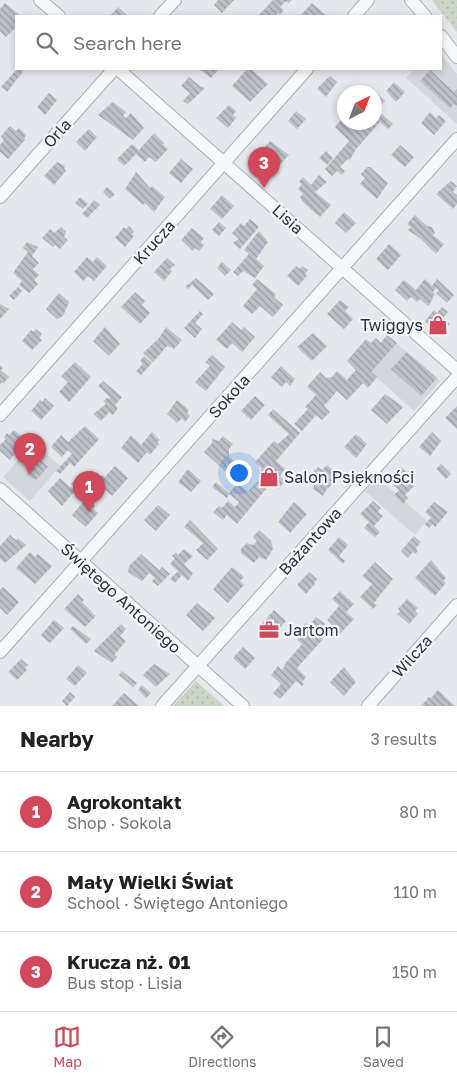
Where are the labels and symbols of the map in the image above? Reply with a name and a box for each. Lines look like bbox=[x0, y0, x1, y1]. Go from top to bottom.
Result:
north arrow bbox=[337, 85, 382, 130]
street label: Orla bbox=[39, 114, 75, 152]
pin: 3 bbox=[248, 147, 280, 188]
street label: Lisia bbox=[268, 200, 308, 238]
street label: Krucza bbox=[129, 216, 179, 268]
shop icon: Twiggys bbox=[427, 314, 449, 336]
place label: Twiggys bbox=[360, 315, 423, 335]
street label: Sokola bbox=[204, 370, 254, 422]
pin: 2 bbox=[14, 433, 46, 474]
your location bbox=[226, 460, 252, 486]
shop icon: Salon Psiękności bbox=[258, 466, 280, 488]
place label: Salon Psiękności bbox=[284, 467, 414, 487]
pin: 1 bbox=[73, 471, 105, 512]
street label: Bażantowa bbox=[274, 503, 346, 579]
street label: Świętego Antoniego bbox=[57, 539, 185, 657]
office icon: Jartom bbox=[258, 619, 280, 641]
place label: Jartom bbox=[284, 620, 339, 640]
street label: Wilcza bbox=[388, 631, 436, 681]

